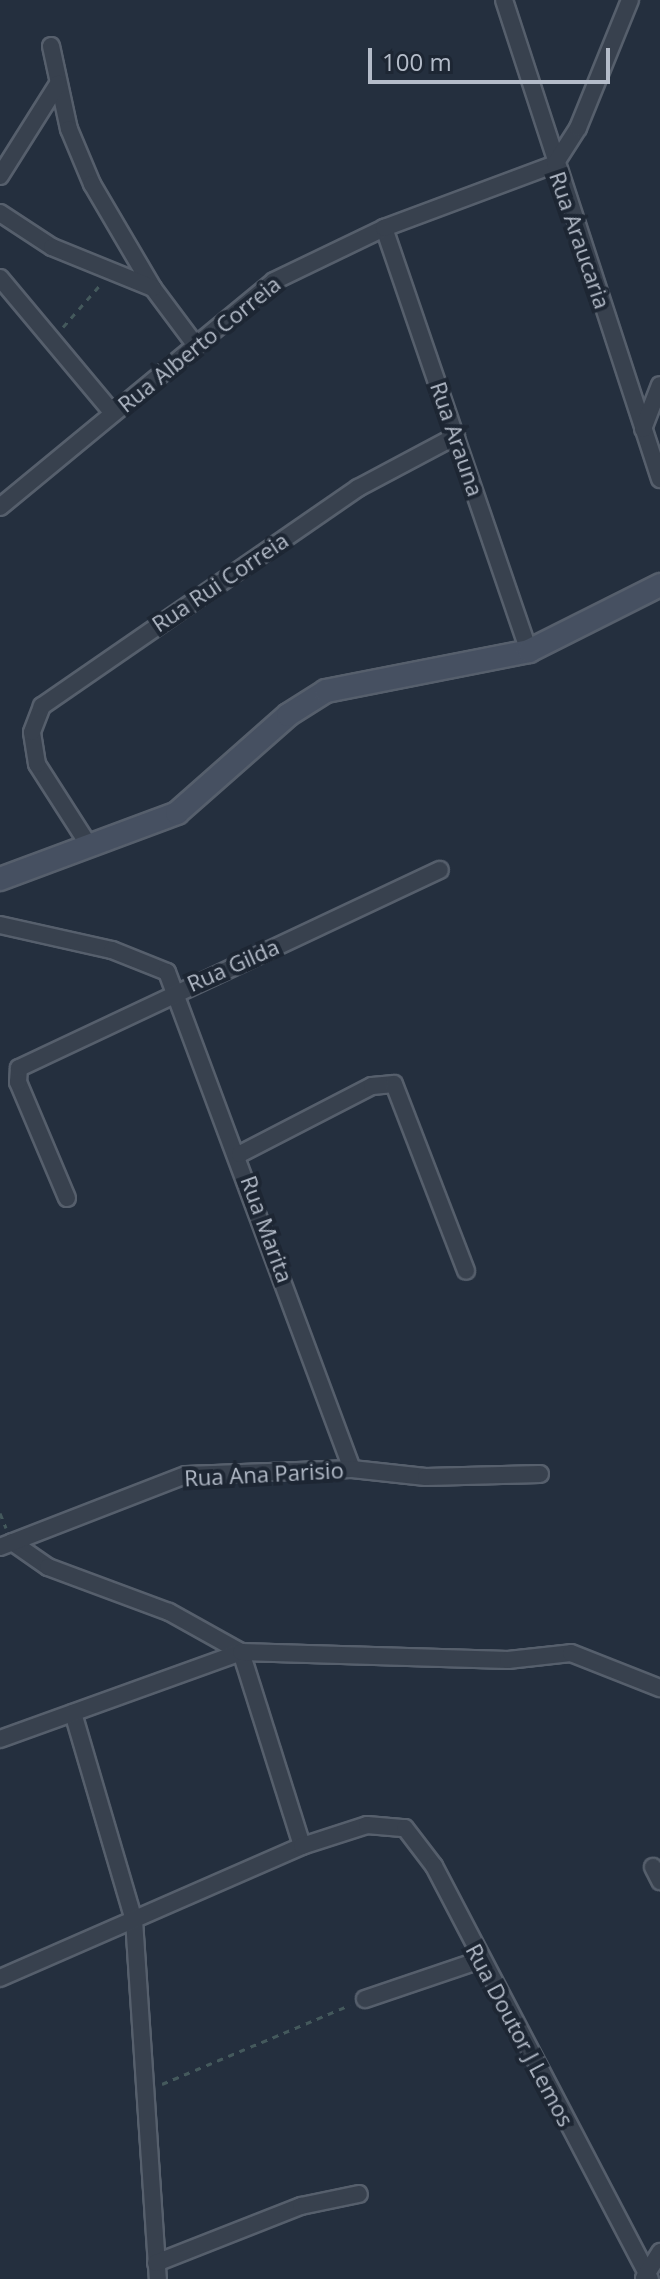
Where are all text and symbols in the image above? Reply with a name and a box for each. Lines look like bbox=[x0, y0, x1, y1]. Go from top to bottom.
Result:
scale bar bbox=[372, 32, 614, 82]
text: 100 m bbox=[382, 45, 452, 78]
street label: Rua Araucaria bbox=[544, 168, 616, 312]
street label: Rua Alberto Correia bbox=[112, 270, 286, 418]
street label: Rua Arauna bbox=[425, 378, 489, 500]
street label: Rua Rui Correia bbox=[147, 527, 293, 637]
street label: Rua Gilda bbox=[183, 933, 283, 997]
street label: Rua Marita bbox=[236, 1172, 298, 1286]
street label: Rua Ana Parisio bbox=[184, 1457, 344, 1491]
street label: Rua Doutor J Lemos bbox=[461, 1939, 579, 2131]

